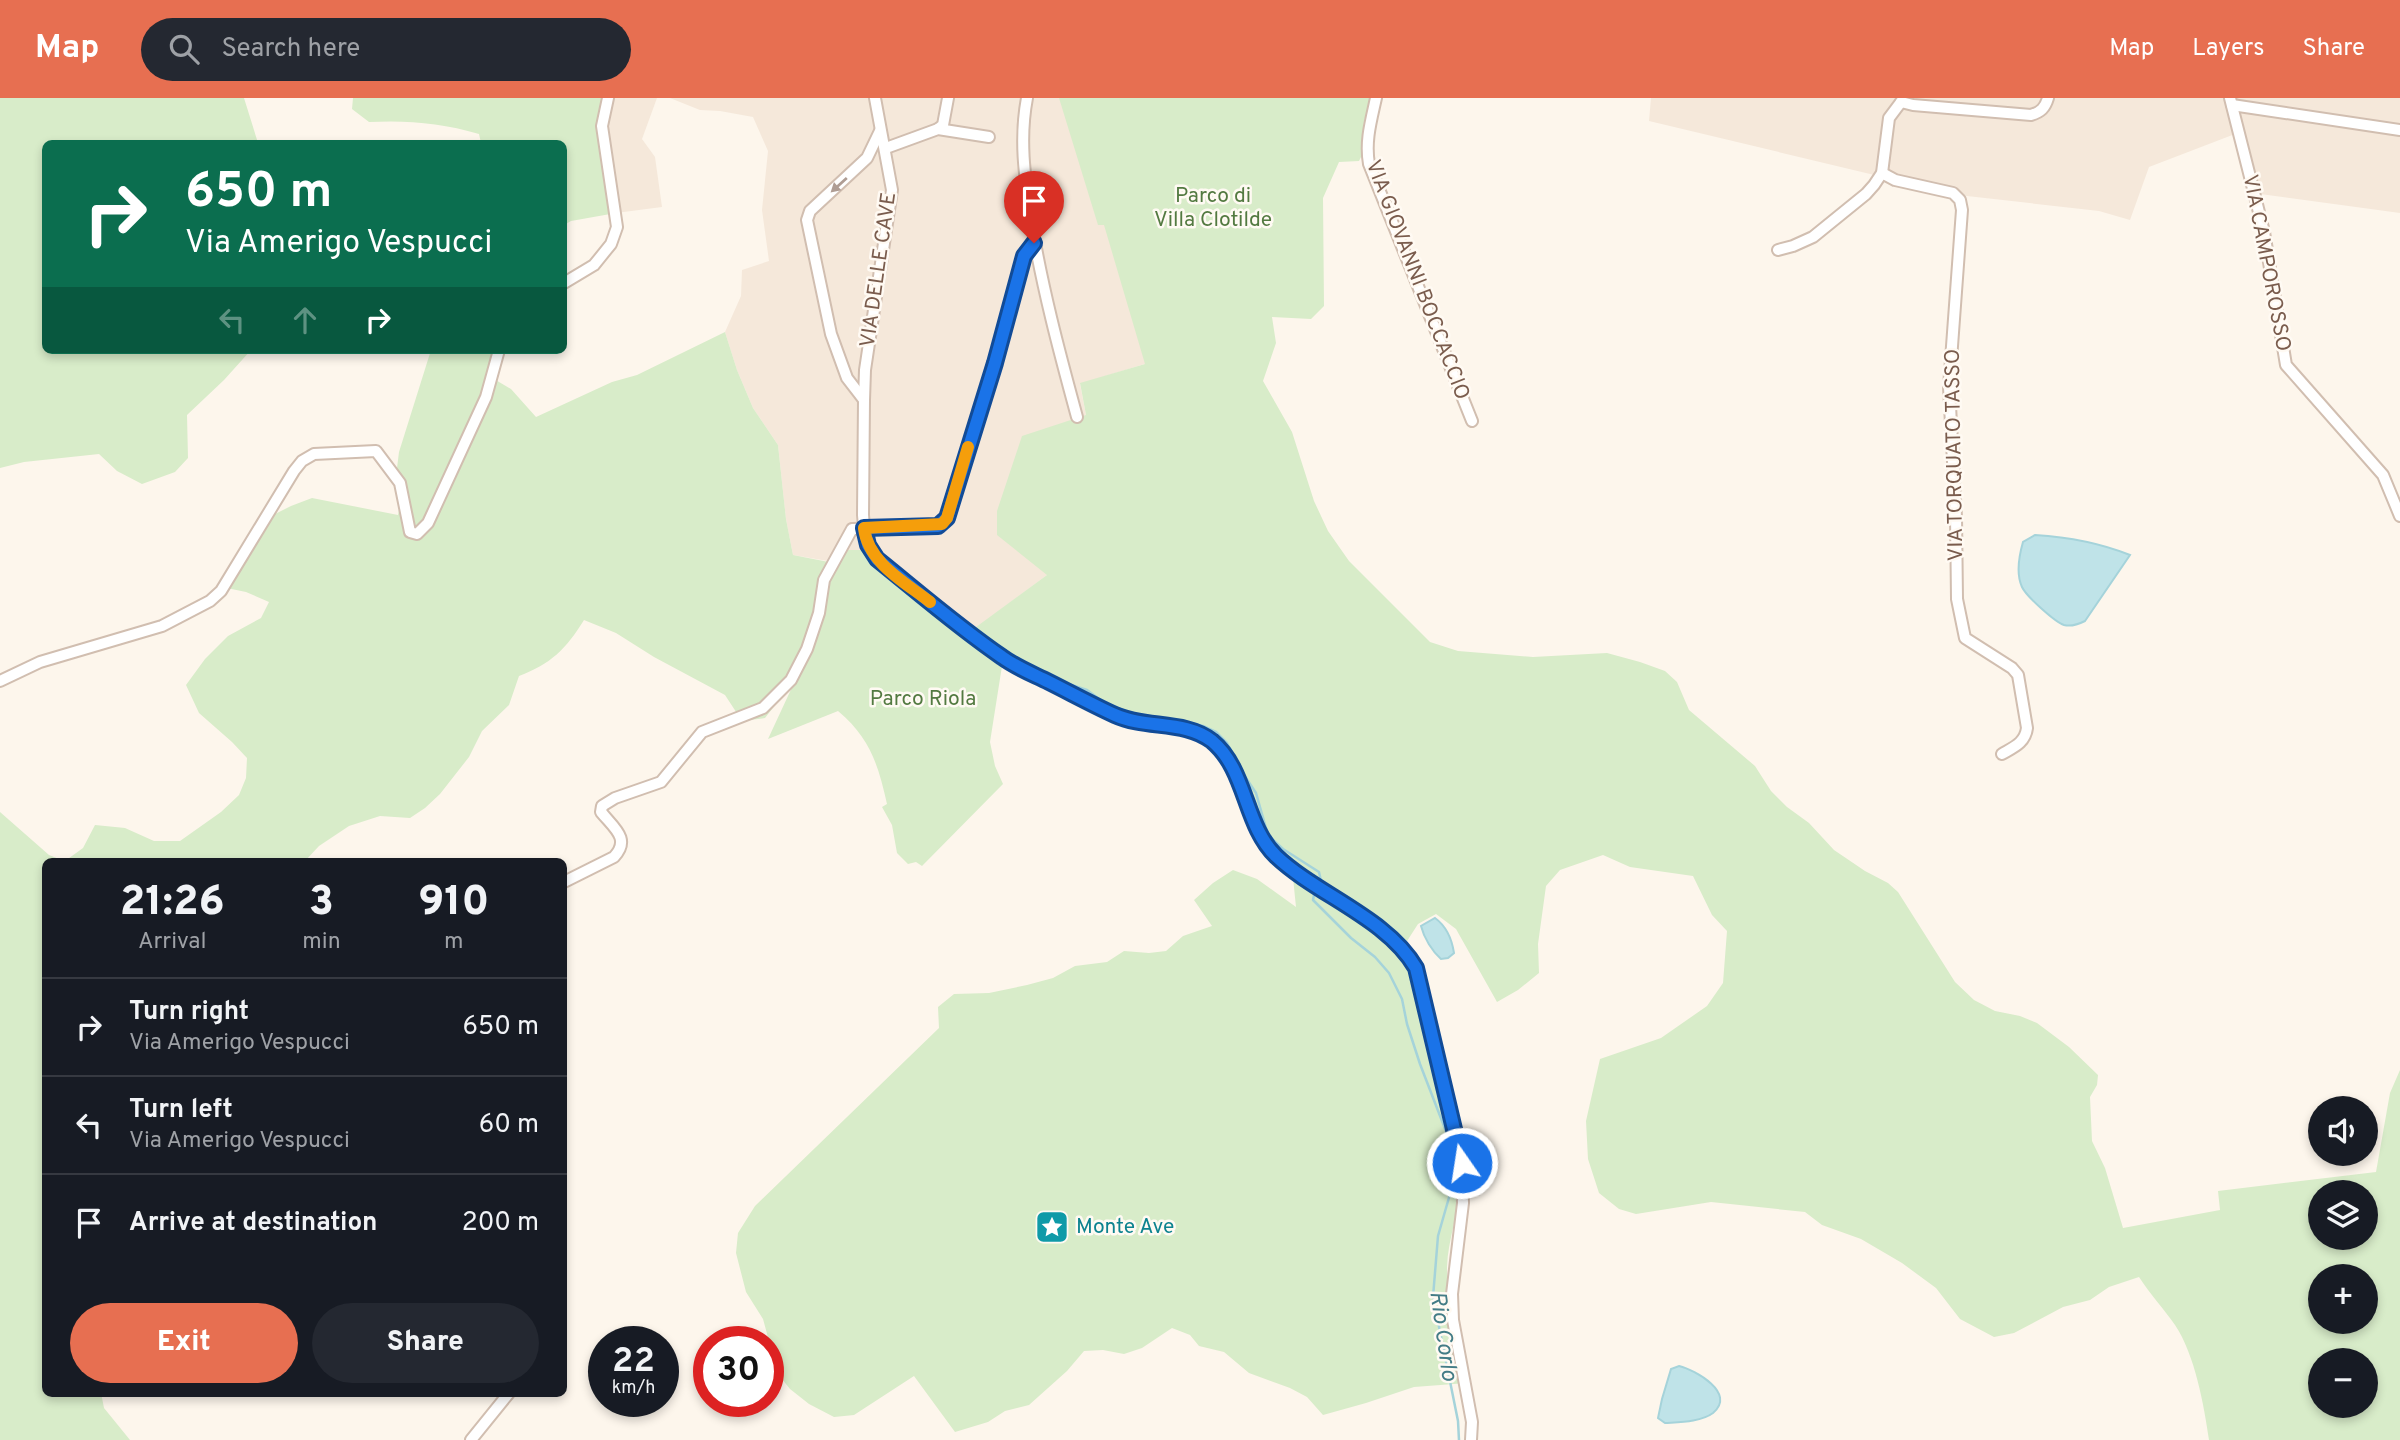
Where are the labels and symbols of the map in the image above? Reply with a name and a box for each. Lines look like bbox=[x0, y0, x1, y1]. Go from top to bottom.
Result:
street label: VIA GIOVANNI BOCCACCIO bbox=[1359, 156, 1475, 404]
pin bbox=[1004, 171, 1064, 243]
street label: VIA CAMPOROSSO bbox=[2236, 172, 2296, 354]
one-way arrow bbox=[831, 176, 848, 192]
park label: Parco di Villa Clotilde bbox=[1154, 183, 1272, 234]
street label: VIA DELLE CAVE bbox=[855, 191, 903, 349]
street label: VIA TORQUATO TASSO bbox=[1940, 348, 1970, 562]
park label: Parco Riola bbox=[870, 686, 976, 713]
position arrow bbox=[1425, 1126, 1499, 1200]
place icon: Monte Ave bbox=[1033, 1208, 1071, 1246]
place label: Monte Ave bbox=[1076, 1214, 1174, 1241]
water label: Rio Corlo bbox=[1421, 1289, 1463, 1384]
speed limit sign: 30 bbox=[693, 1326, 784, 1417]

